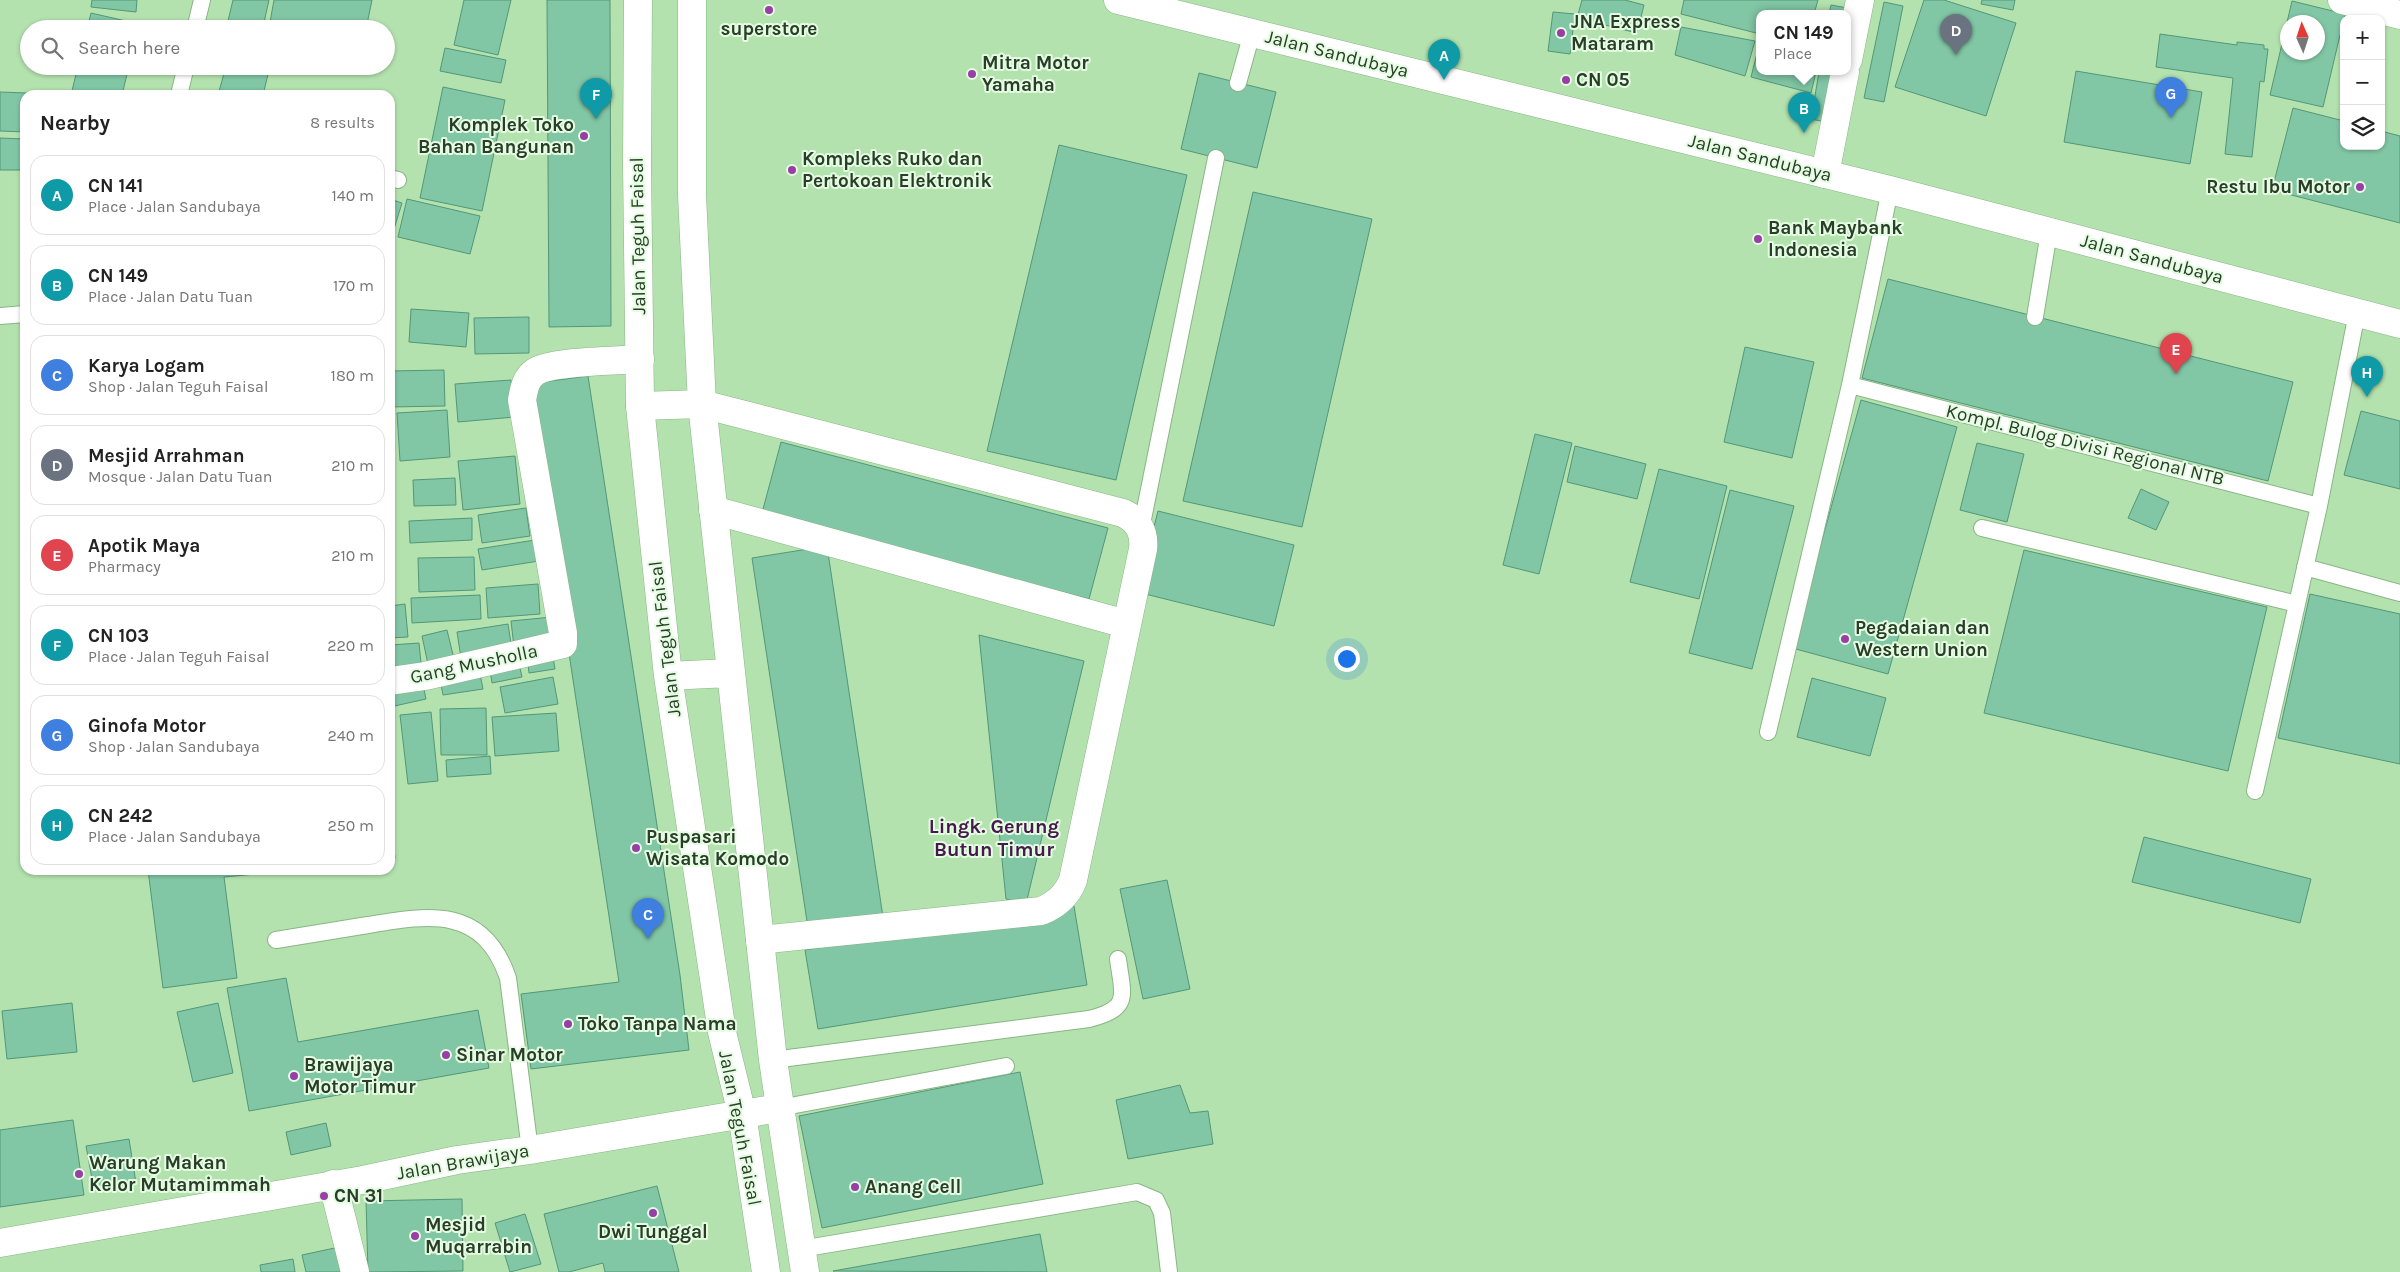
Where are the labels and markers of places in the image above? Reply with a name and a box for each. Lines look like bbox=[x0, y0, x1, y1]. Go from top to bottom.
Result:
marker: superstore bbox=[763, 4, 775, 16]
place label: JNA Express Mataram bbox=[1571, 11, 1681, 55]
pin: D bbox=[1940, 14, 1972, 55]
place label: superstore bbox=[721, 18, 817, 40]
marker: JNA Express Mataram bbox=[1555, 27, 1567, 39]
pin: A bbox=[1428, 39, 1460, 80]
place label: Mitra Motor Yamaha bbox=[982, 52, 1089, 96]
marker: Mitra Motor Yamaha bbox=[966, 68, 978, 80]
place label: CN 05 bbox=[1576, 69, 1630, 91]
marker: CN 05 bbox=[1560, 74, 1572, 86]
pin: G bbox=[2155, 77, 2187, 118]
pin: F bbox=[580, 78, 612, 119]
pin: B bbox=[1788, 92, 1820, 133]
place label: Komplek Toko Bahan Bangunan bbox=[418, 114, 574, 158]
marker: Komplek Toko Bahan Bangunan bbox=[578, 130, 590, 142]
place label: Kompleks Ruko dan Pertokoan Elektronik bbox=[802, 148, 992, 192]
marker: Kompleks Ruko dan Pertokoan Elektronik bbox=[786, 164, 798, 176]
place label: Restu Ibu Motor bbox=[2206, 176, 2351, 198]
marker: Restu Ibu Motor bbox=[2354, 181, 2366, 193]
place label: Bank Maybank Indonesia bbox=[1768, 217, 1902, 261]
marker: Bank Maybank Indonesia bbox=[1752, 233, 1764, 245]
pin: E bbox=[2160, 333, 2192, 374]
pin: H bbox=[2351, 356, 2383, 397]
place label: Pegadaian dan Western Union bbox=[1855, 617, 1990, 661]
marker: Pegadaian dan Western Union bbox=[1839, 633, 1851, 645]
place label: Puspasari Wisata Komodo bbox=[646, 826, 789, 870]
marker: Puspasari Wisata Komodo bbox=[630, 842, 642, 854]
pin: C bbox=[632, 898, 664, 939]
place label: Toko Tanpa Nama bbox=[578, 1013, 737, 1035]
marker: Toko Tanpa Nama bbox=[562, 1018, 574, 1030]
place label: Sinar Motor bbox=[456, 1044, 563, 1066]
marker: Sinar Motor bbox=[440, 1049, 452, 1061]
place label: Brawijaya Motor Timur bbox=[304, 1054, 416, 1098]
marker: Brawijaya Motor Timur bbox=[288, 1070, 300, 1082]
place label: Warung Makan Kelor Mutamimmah bbox=[89, 1152, 271, 1196]
marker: Warung Makan Kelor Mutamimmah bbox=[73, 1168, 85, 1180]
place label: Anang Cell bbox=[865, 1176, 961, 1198]
marker: Anang Cell bbox=[849, 1181, 861, 1193]
place label: CN 31 bbox=[334, 1185, 383, 1207]
marker: CN 31 bbox=[318, 1190, 330, 1202]
marker: Dwi Tunggal bbox=[647, 1207, 659, 1219]
place label: Mesjid Muqarrabin bbox=[425, 1214, 532, 1258]
place label: Dwi Tunggal bbox=[598, 1221, 708, 1243]
marker: Mesjid Muqarrabin bbox=[409, 1230, 421, 1242]

